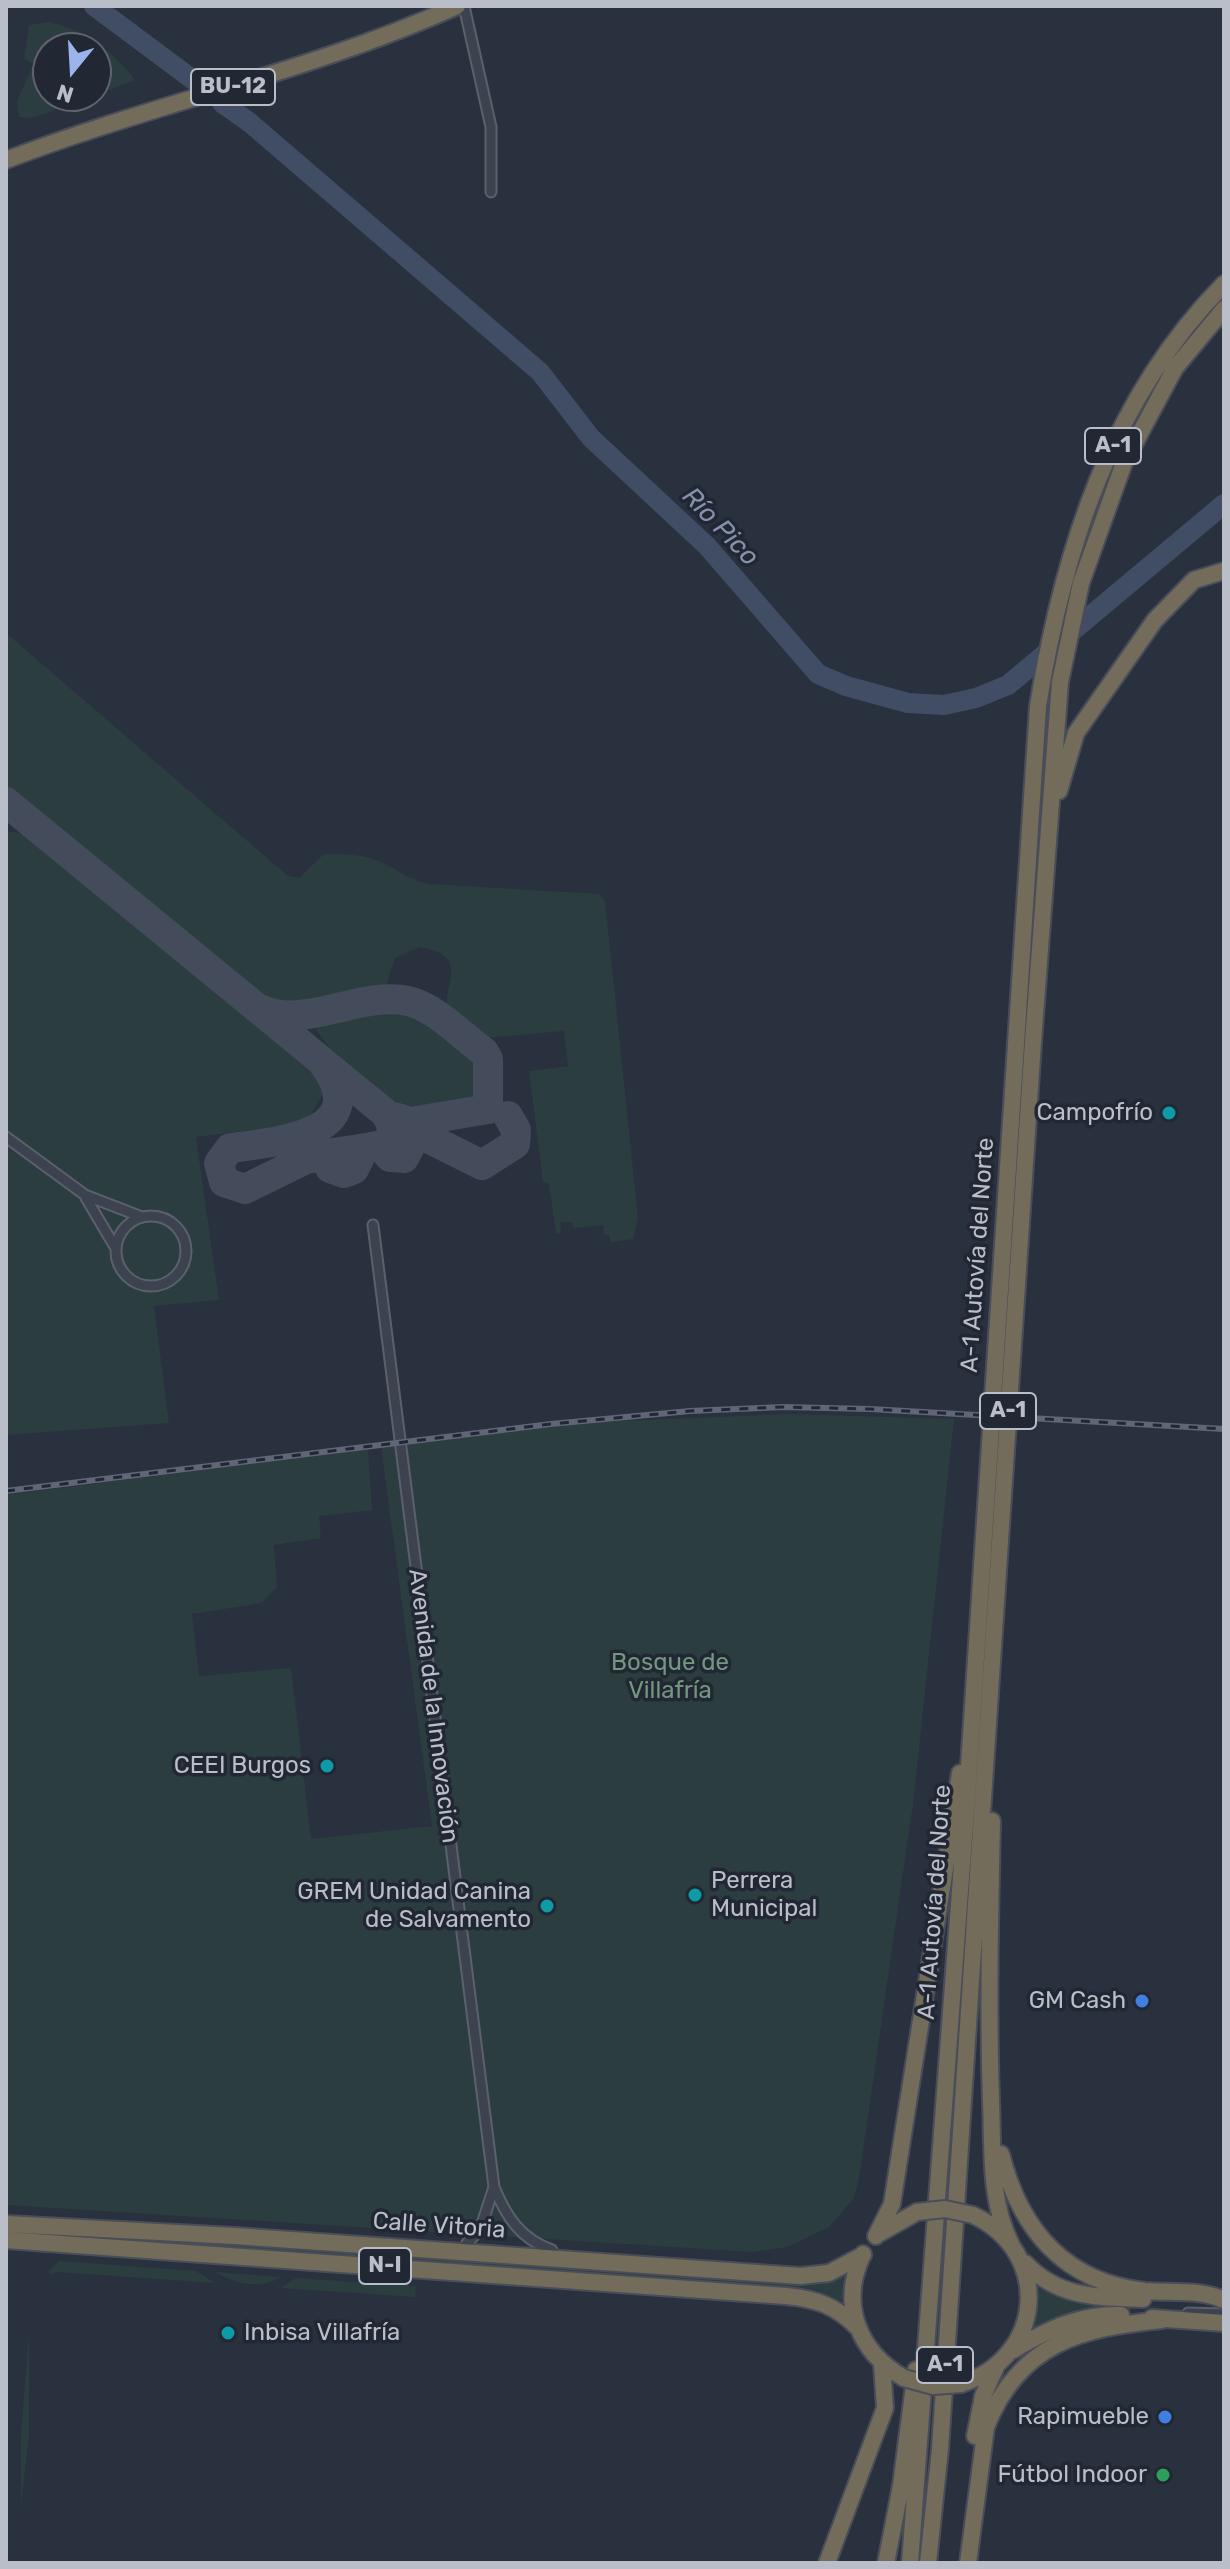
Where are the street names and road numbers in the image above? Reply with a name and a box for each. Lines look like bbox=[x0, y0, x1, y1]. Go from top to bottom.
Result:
road number: BU-12 bbox=[191, 69, 275, 105]
road number: A-1 bbox=[1085, 428, 1141, 464]
street label: A-1 Autovía del Norte bbox=[955, 1137, 1001, 1373]
road number: A-1 bbox=[980, 1393, 1036, 1429]
street label: Avenida de la Innovación bbox=[402, 1567, 464, 1845]
street label: A-1 Autovía del Norte bbox=[912, 1784, 958, 2020]
street label: Calle Vitoria bbox=[372, 2207, 506, 2245]
road number: N-I bbox=[359, 2248, 411, 2284]
road number: A-1 bbox=[917, 2347, 973, 2383]

